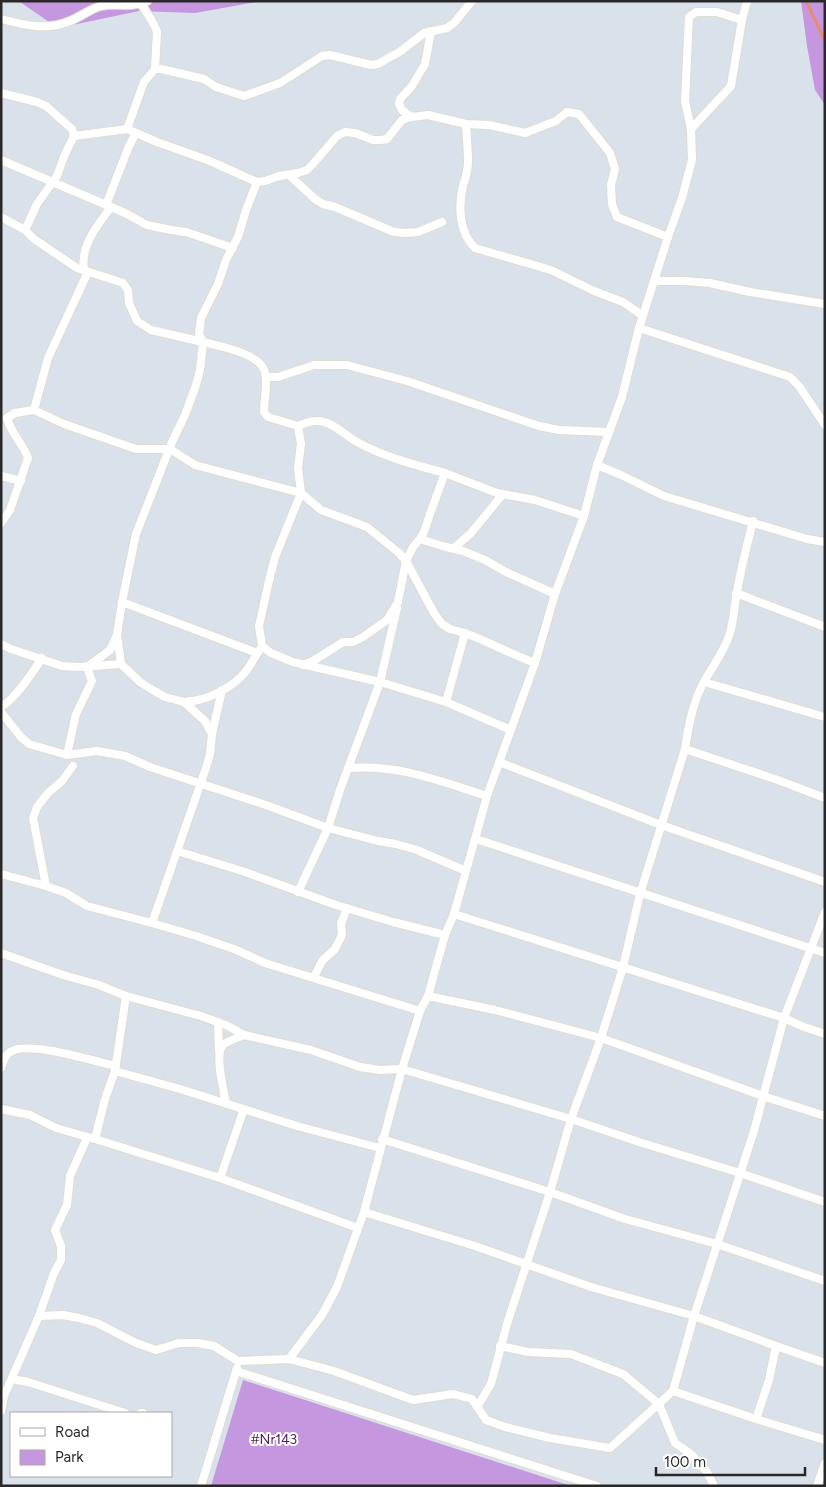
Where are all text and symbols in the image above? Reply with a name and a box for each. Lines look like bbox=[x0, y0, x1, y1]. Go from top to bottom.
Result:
legend bbox=[10, 1412, 172, 1477]
text: Road bbox=[55, 1423, 90, 1441]
park label: #Nr143 bbox=[251, 1431, 297, 1448]
scale bar bbox=[656, 1444, 805, 1476]
text: Park bbox=[55, 1448, 84, 1466]
text: 100 m bbox=[664, 1453, 706, 1471]

